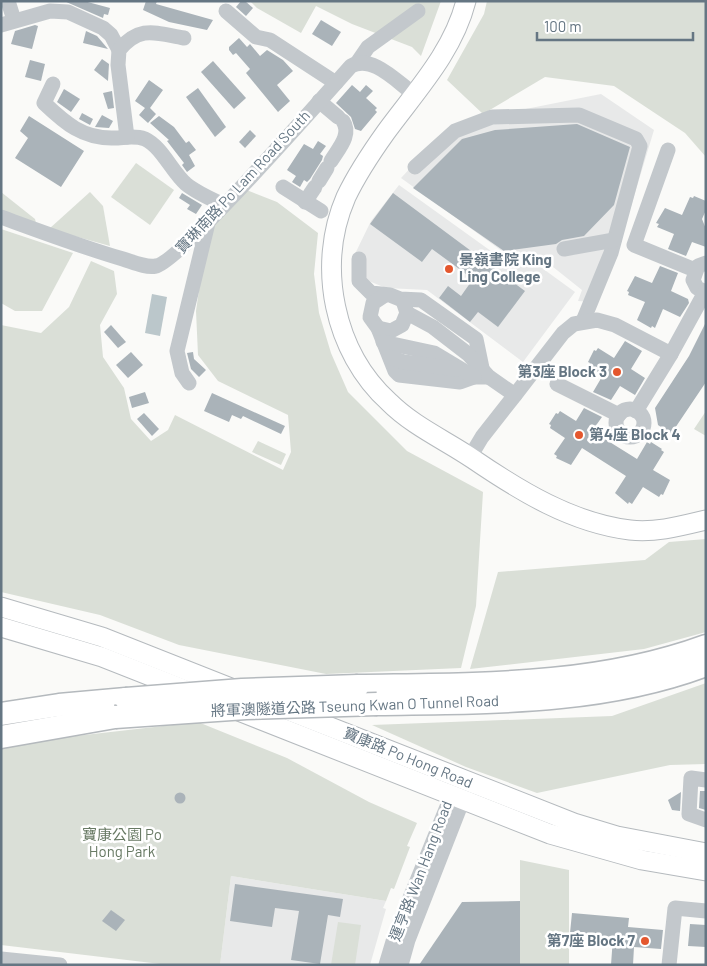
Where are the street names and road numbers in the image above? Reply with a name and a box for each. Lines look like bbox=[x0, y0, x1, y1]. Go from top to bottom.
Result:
street label: 寶琳南路 Po Lam Road South bbox=[171, 106, 313, 257]
street label: 將軍澳隧道公路 Tseung Kwan O Tunnel Road bbox=[211, 691, 499, 719]
street label: 寶康路 Po Hong Road bbox=[341, 723, 476, 791]
street label: 運亨路 Wan Hang Road bbox=[385, 798, 455, 943]

